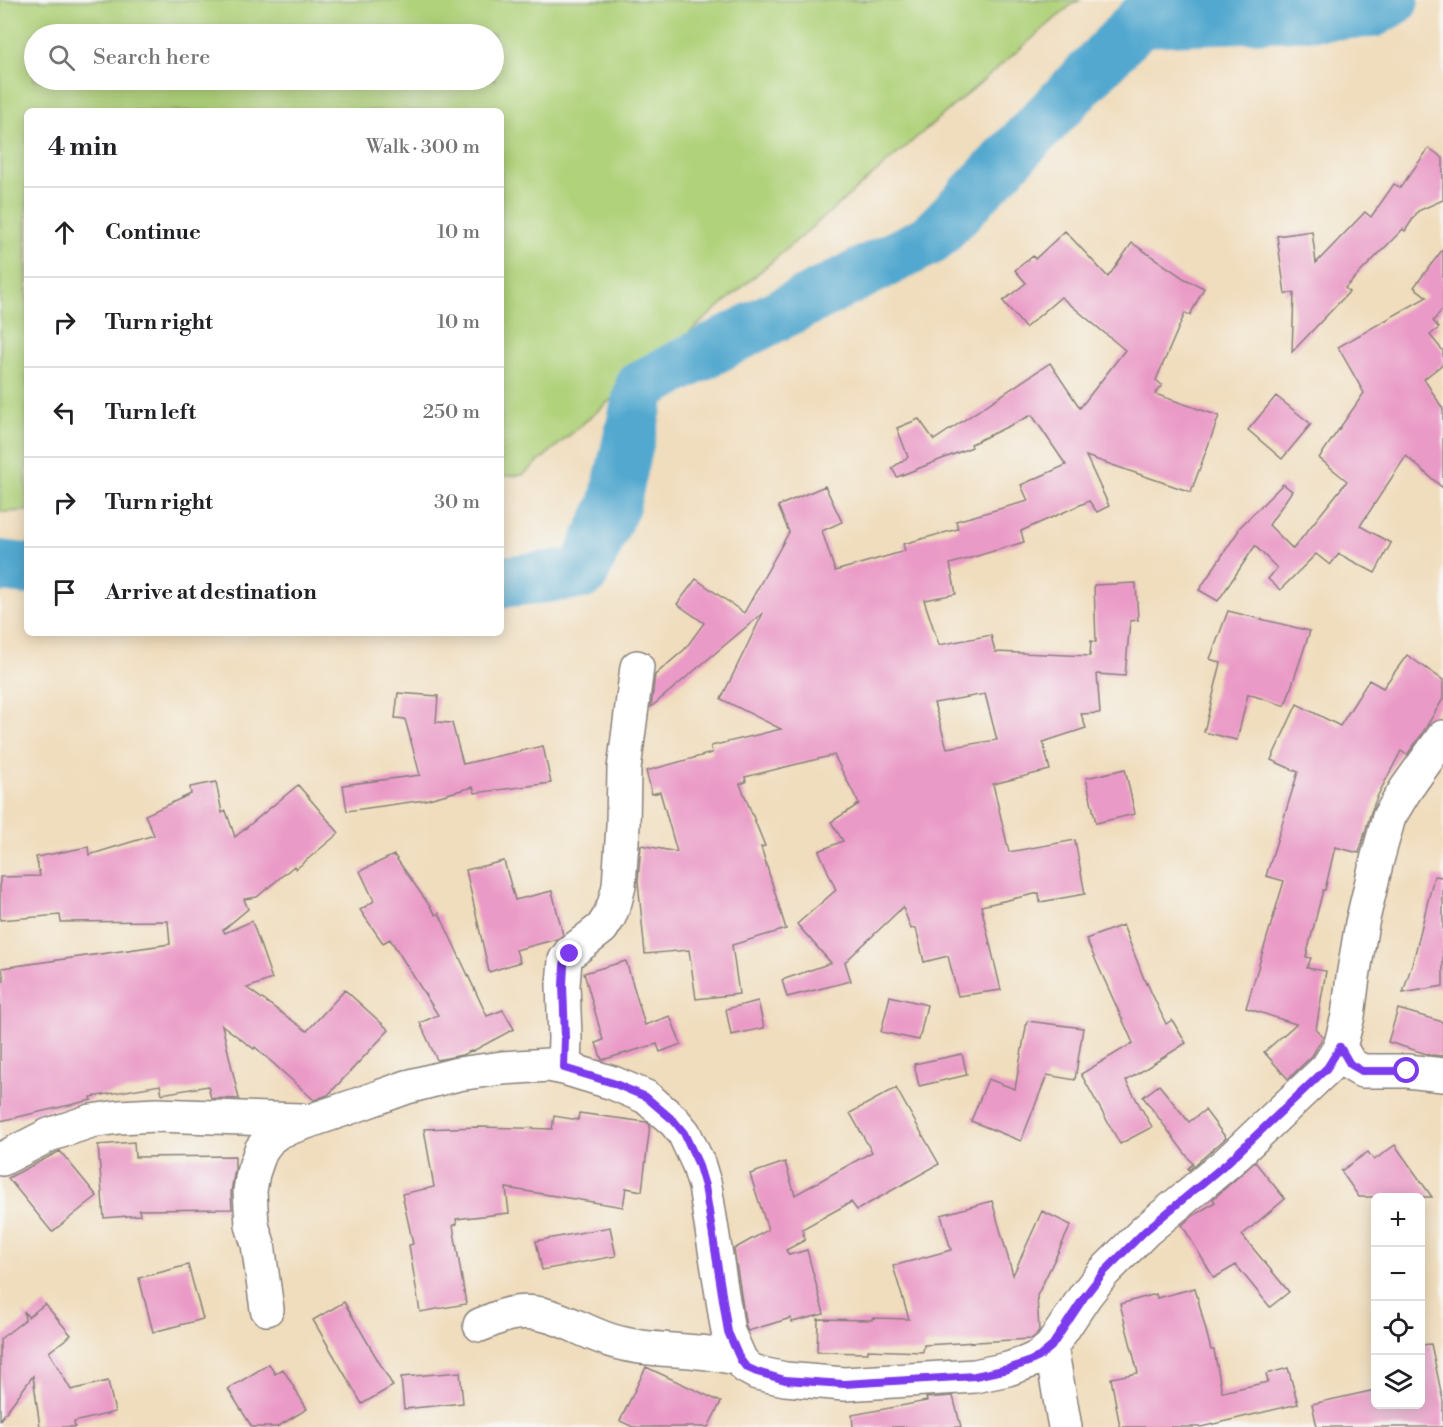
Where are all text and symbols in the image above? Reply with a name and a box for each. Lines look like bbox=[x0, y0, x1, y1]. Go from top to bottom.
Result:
search box bbox=[24, 24, 504, 90]
icon: search bbox=[45, 41, 78, 74]
text: Search here bbox=[93, 44, 210, 71]
text: 4 min bbox=[48, 131, 118, 163]
text: Walk · 300 m bbox=[366, 135, 480, 160]
icon: ahead bbox=[48, 216, 81, 249]
text: Continue bbox=[105, 219, 201, 246]
text: 10 m bbox=[437, 220, 480, 245]
icon: right bbox=[48, 306, 81, 339]
text: Turn right bbox=[105, 309, 213, 336]
text: 10 m bbox=[437, 310, 480, 335]
icon: left bbox=[48, 396, 81, 429]
text: Turn left bbox=[105, 399, 196, 426]
text: 250 m bbox=[423, 400, 480, 425]
icon: right bbox=[48, 486, 81, 519]
text: Turn right bbox=[105, 489, 213, 516]
text: 30 m bbox=[434, 490, 480, 515]
icon: arrive bbox=[48, 576, 81, 609]
text: Arrive at destination bbox=[105, 579, 317, 606]
route end bbox=[556, 940, 582, 966]
route start bbox=[1393, 1057, 1419, 1083]
map controls bbox=[1371, 1193, 1425, 1409]
button: + bbox=[1371, 1193, 1425, 1247]
button: − bbox=[1371, 1247, 1425, 1301]
button: locate bbox=[1371, 1301, 1425, 1355]
button: layers bbox=[1371, 1355, 1425, 1409]

